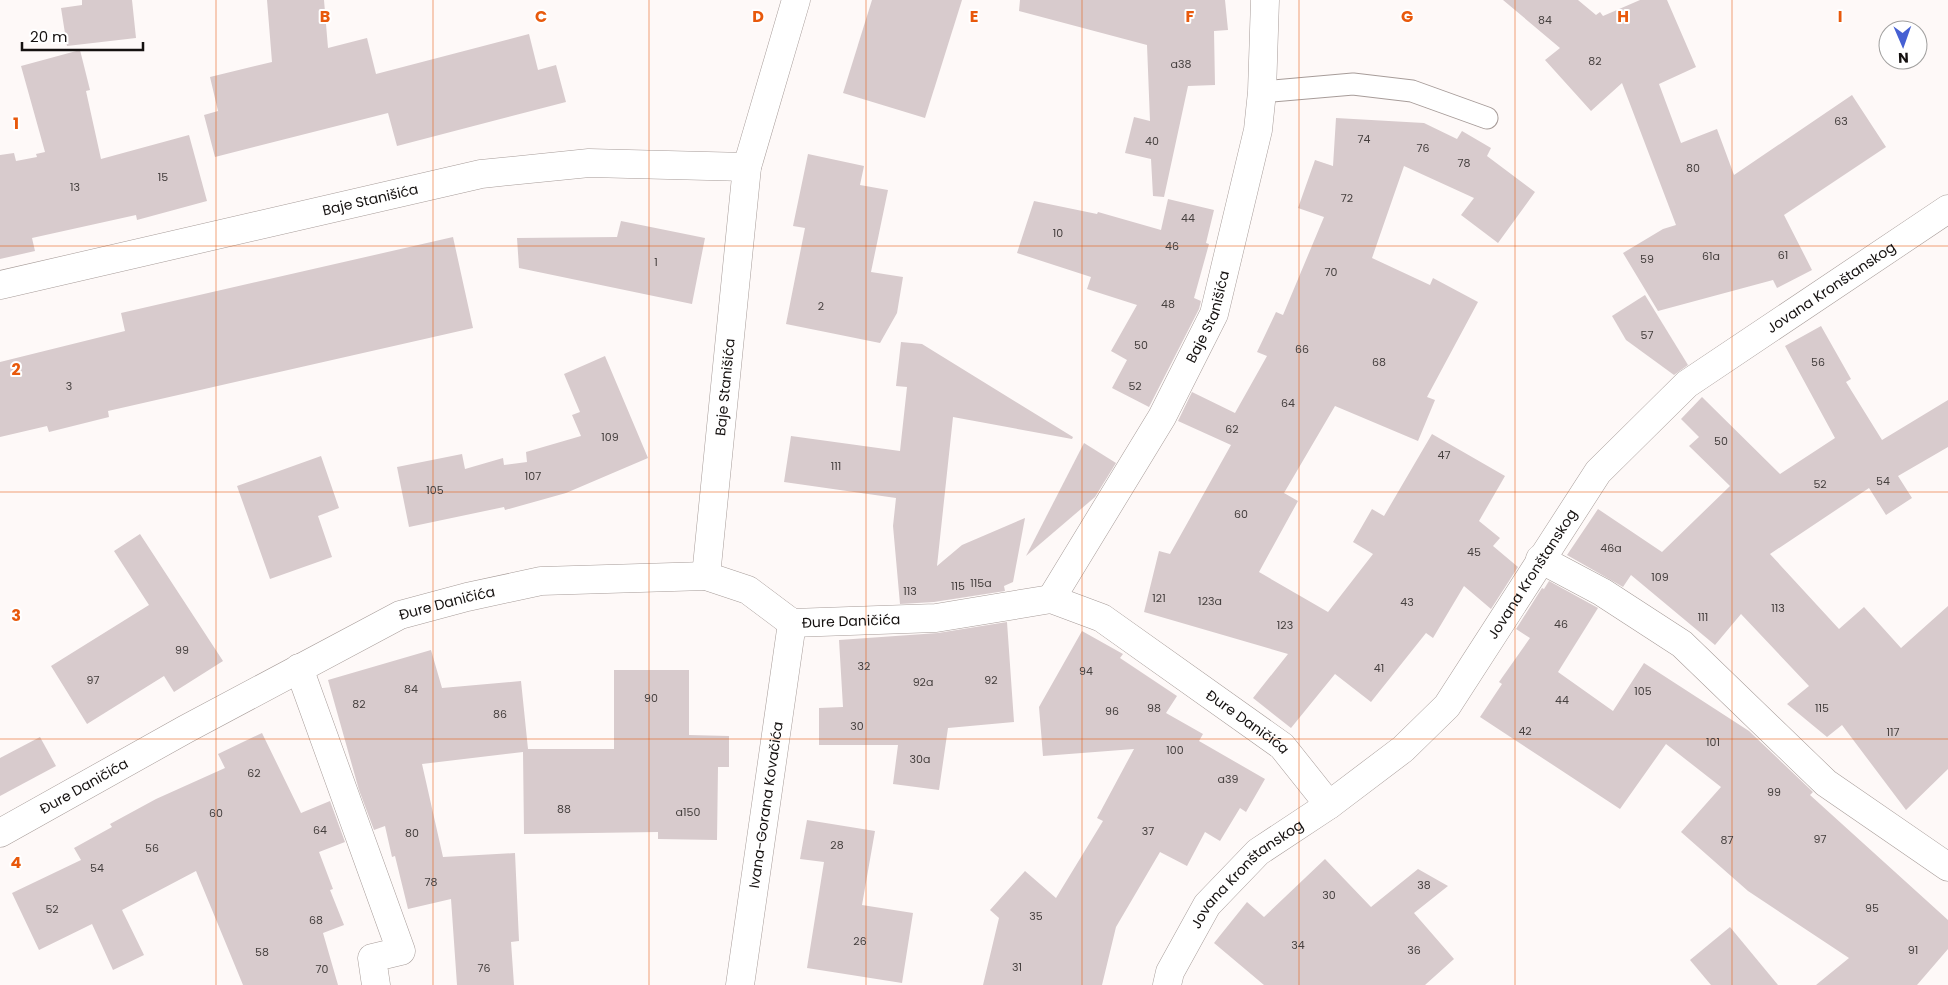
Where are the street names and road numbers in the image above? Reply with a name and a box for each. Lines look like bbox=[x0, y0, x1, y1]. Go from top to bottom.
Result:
street label: Baje Stanišića bbox=[320, 179, 420, 220]
street label: Jovana Kronštanskog bbox=[1763, 237, 1899, 338]
street label: Baje Stanišića bbox=[1181, 268, 1234, 366]
street label: Baje Stanišića bbox=[710, 337, 740, 437]
street label: Jovana Kronštanskog bbox=[1483, 505, 1582, 643]
street label: Đure Daničića bbox=[397, 581, 497, 625]
street label: Đure Daničića bbox=[801, 609, 901, 633]
street label: Đure Daničića bbox=[1202, 685, 1294, 758]
street label: Ivana-Gorana Kovačića bbox=[744, 720, 788, 890]
street label: Đure Daničića bbox=[36, 753, 132, 819]
street label: Jovana Kronštanskog bbox=[1186, 815, 1307, 932]

